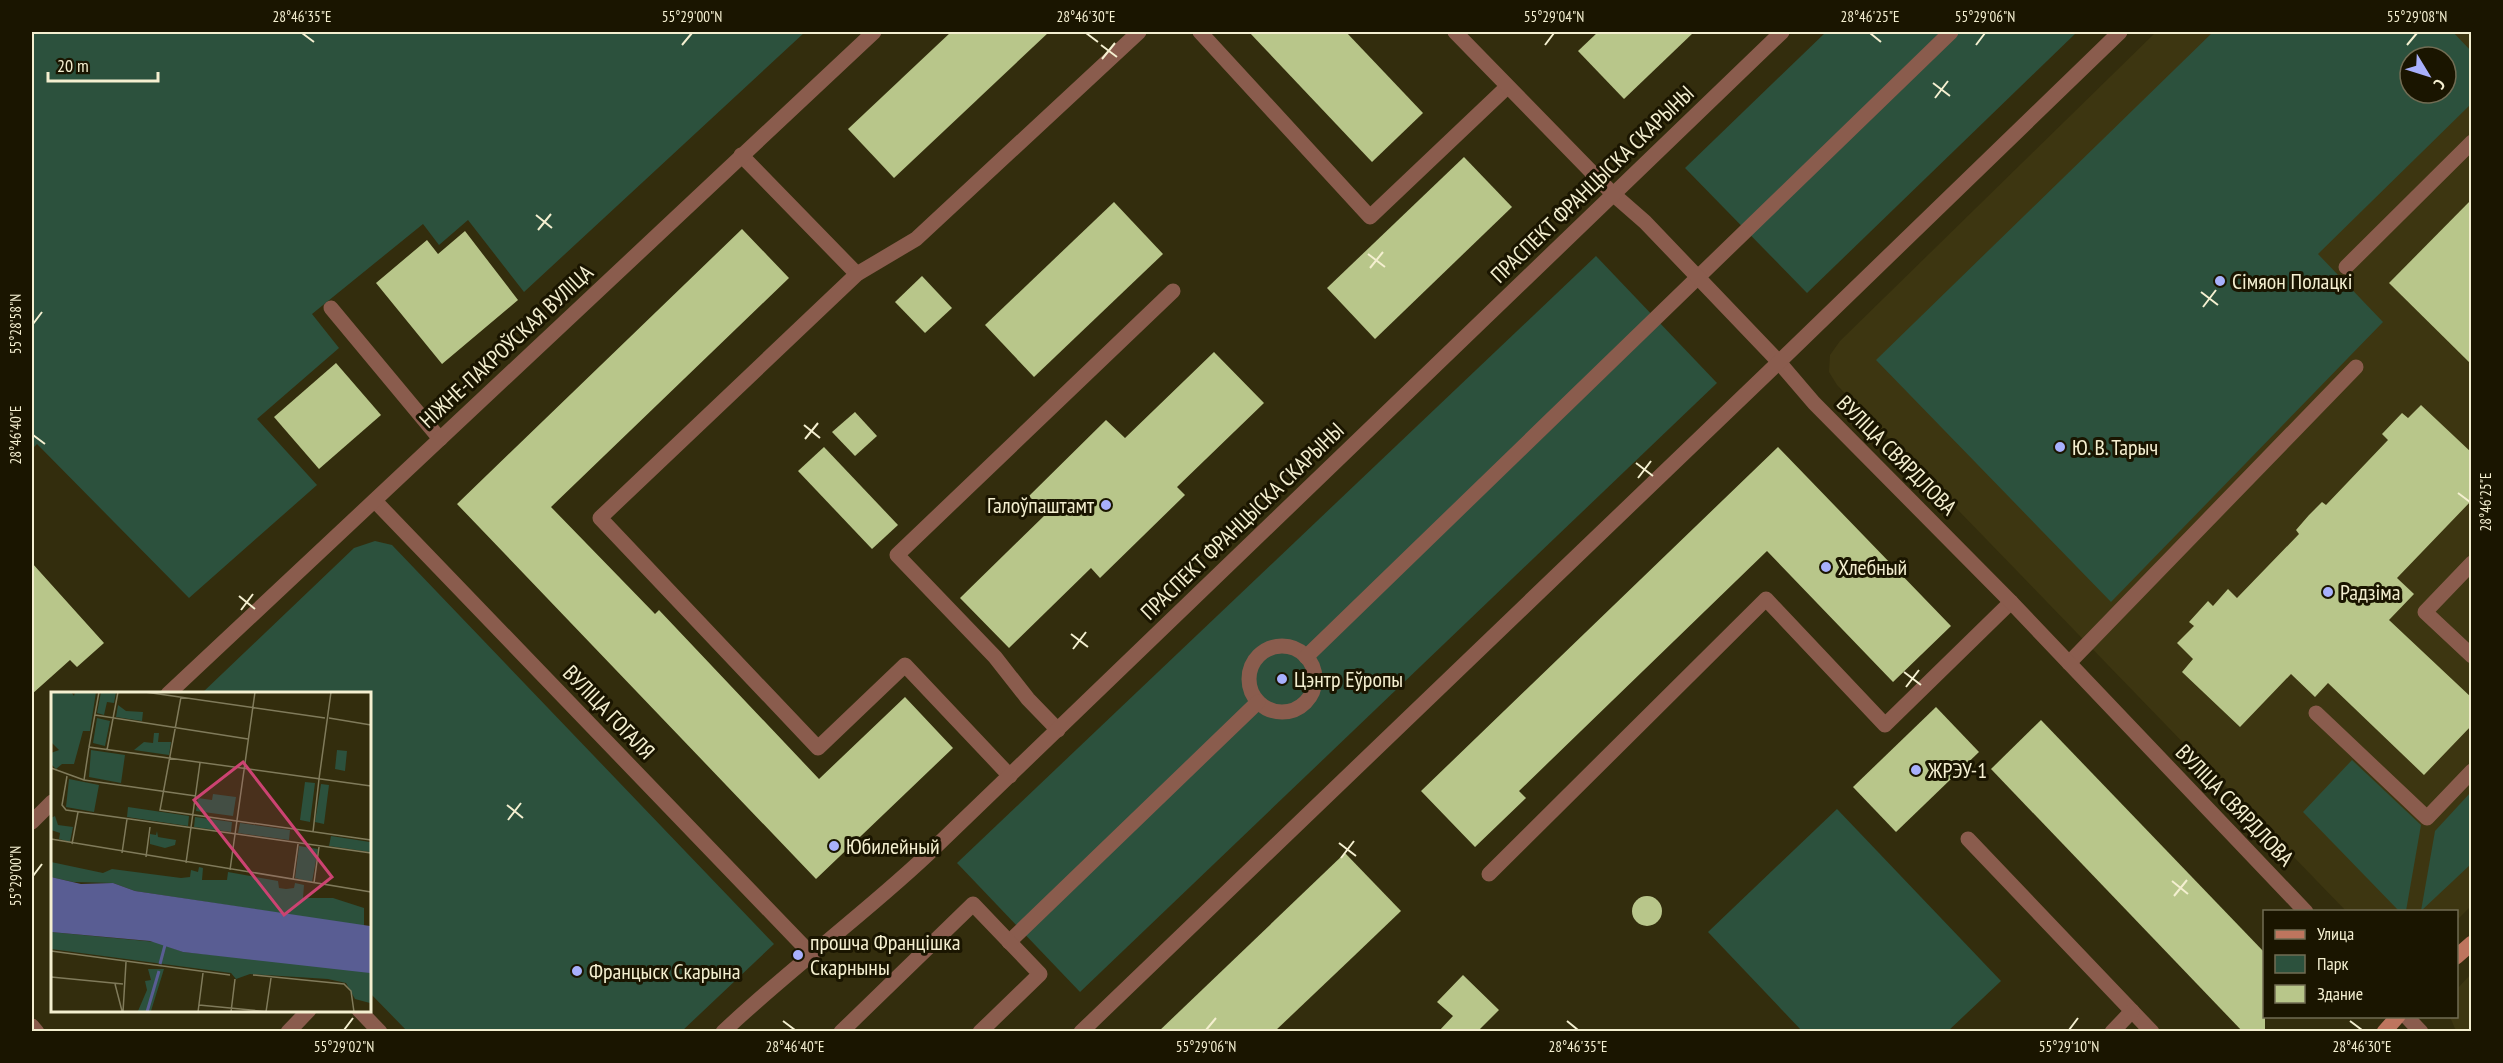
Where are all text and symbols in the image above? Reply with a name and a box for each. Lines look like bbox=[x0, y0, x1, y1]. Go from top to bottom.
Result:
text: 28°46'35"E bbox=[272, 7, 332, 26]
text: 55°29'00"N bbox=[662, 7, 722, 26]
text: 28°46'30"E bbox=[1056, 7, 1116, 26]
text: 55°29'04"N bbox=[1524, 7, 1584, 26]
text: 28°46'25"E bbox=[1840, 7, 1900, 26]
text: 55°29'06"N bbox=[1955, 7, 2015, 26]
text: 55°29'08"N bbox=[2387, 7, 2447, 26]
scale bar bbox=[48, 45, 158, 83]
north arrow bbox=[2398, 45, 2458, 105]
text: 20 m bbox=[57, 54, 89, 77]
text: С bbox=[2429, 75, 2450, 94]
street label: ПРАСПЕКТ ФРАНЦЫСКА СКАРЫНЫ bbox=[1484, 79, 1700, 289]
street label: НІЖНЕ-ПАКРОЎСКАЯ ВУЛІЦА bbox=[413, 258, 599, 434]
place label: Сімяон Полацкі bbox=[2232, 267, 2352, 295]
marker: Сімяон Полацкі bbox=[2213, 274, 2227, 288]
text: 55°28'58"N bbox=[6, 294, 25, 354]
street label: ВУЛІЦА СВЯРДЛОВА bbox=[1831, 389, 1963, 521]
text: 28°46'40"E bbox=[6, 405, 25, 465]
street label: ПРАСПЕКТ ФРАНЦЫСКА СКАРЫНЫ bbox=[1134, 416, 1350, 626]
place label: Ю. В. Тарыч bbox=[2072, 433, 2158, 461]
marker: Ю. В. Тарыч bbox=[2053, 440, 2067, 454]
text: 28°46'25"E bbox=[2476, 472, 2495, 532]
place label: Галоўпаштамт bbox=[987, 491, 1095, 519]
marker: Галоўпаштамт bbox=[1099, 498, 1113, 512]
place label: Хлебный bbox=[1838, 553, 1907, 581]
marker: Хлебный bbox=[1819, 560, 1833, 574]
place label: Радзіма bbox=[2340, 578, 2401, 606]
marker: Радзіма bbox=[2321, 585, 2335, 599]
street label: ВУЛІЦА ГОГАЛЯ bbox=[557, 659, 661, 765]
place label: Цэнтр Еўропы bbox=[1294, 665, 1403, 693]
marker: Цэнтр Еўропы bbox=[1275, 672, 1289, 686]
inset map bbox=[51, 692, 370, 1012]
street label: ВУЛІЦА СВЯРДЛОВА bbox=[2170, 738, 2301, 872]
place label: ЖРЭУ-1 bbox=[1927, 756, 1987, 784]
marker: ЖРЭУ-1 bbox=[1909, 763, 1923, 777]
place label: Юбилейный bbox=[846, 832, 940, 860]
marker: Юбилейный bbox=[827, 839, 841, 853]
text: 55°29'00"N bbox=[6, 846, 25, 906]
legend bbox=[2263, 910, 2458, 1018]
text: Улица bbox=[2317, 922, 2354, 945]
place label: прошча Францішка Скарныны bbox=[810, 928, 961, 981]
marker: прошча Францішка Скарныны bbox=[791, 948, 805, 962]
text: Парк bbox=[2317, 952, 2348, 975]
place label: Францыск Скарына bbox=[589, 957, 741, 985]
marker: Францыск Скарына bbox=[570, 964, 584, 978]
text: Здание bbox=[2317, 982, 2363, 1005]
text: 55°29'02"N bbox=[314, 1037, 374, 1056]
text: 28°46'40"E bbox=[765, 1037, 825, 1056]
text: 55°29'06"N bbox=[1176, 1037, 1236, 1056]
text: 28°46'35"E bbox=[1548, 1037, 1608, 1056]
text: 55°29'10"N bbox=[2039, 1037, 2099, 1056]
text: 28°46'30"E bbox=[2332, 1037, 2392, 1056]

